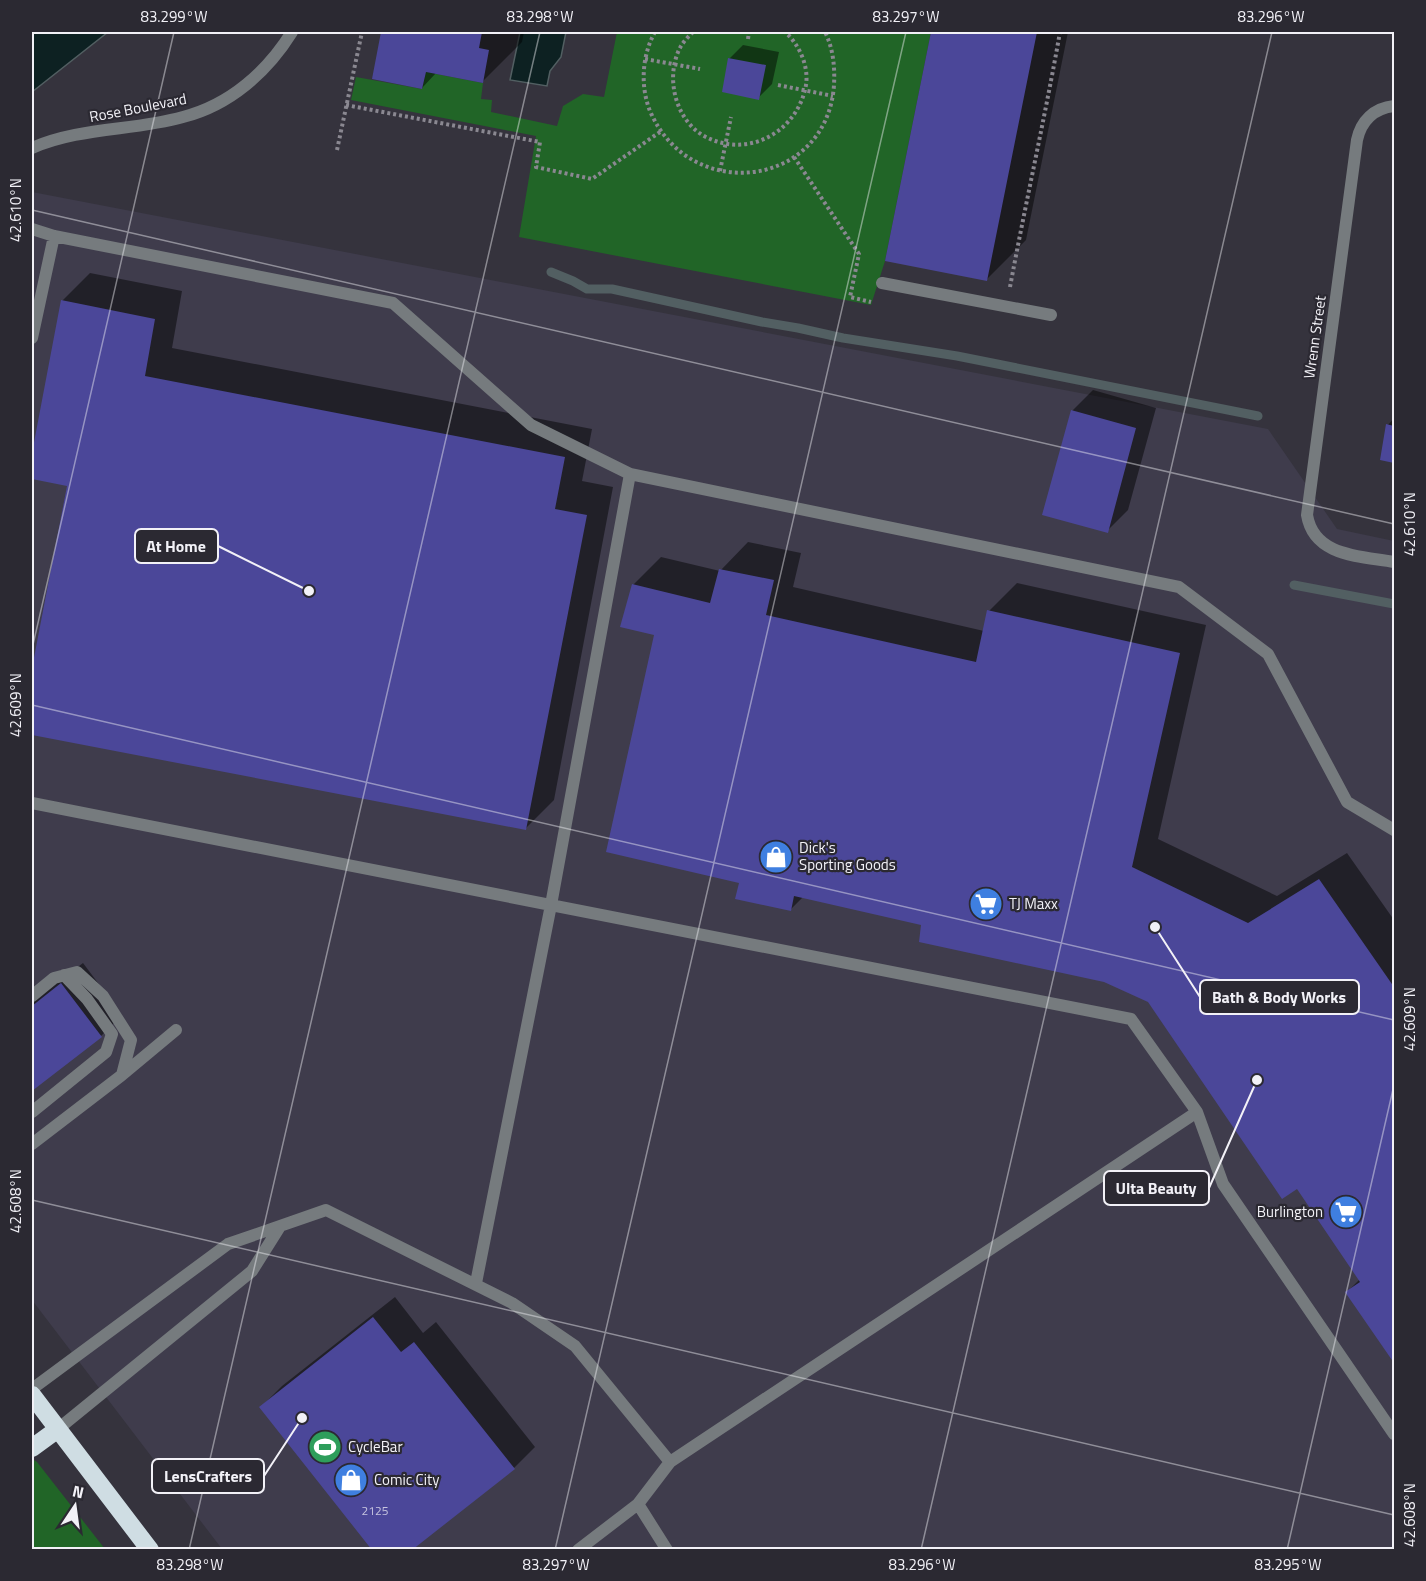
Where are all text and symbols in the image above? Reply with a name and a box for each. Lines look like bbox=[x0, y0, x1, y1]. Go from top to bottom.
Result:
text: 83.299°W bbox=[141, 5, 207, 28]
text: 83.298°W bbox=[507, 5, 573, 28]
text: 83.297°W bbox=[873, 5, 939, 28]
text: 83.296°W bbox=[1238, 5, 1304, 28]
street label: Rose Boulevard bbox=[87, 87, 188, 128]
text: 42.610°N bbox=[4, 178, 27, 242]
street label: Wrenn Street bbox=[1297, 293, 1332, 380]
text: 42.610°N bbox=[1398, 492, 1421, 556]
callout: At Home bbox=[135, 529, 218, 563]
text: At Home bbox=[146, 534, 206, 558]
text: 42.609°N bbox=[4, 673, 27, 737]
place label: Dick's Sporting Goods bbox=[799, 836, 896, 876]
shop icon: Dick's Sporting Goods bbox=[758, 839, 794, 875]
supermarket icon: TJ Maxx bbox=[968, 886, 1004, 922]
place label: TJ Maxx bbox=[1009, 892, 1058, 915]
callout: Bath & Body Works bbox=[1200, 980, 1359, 1014]
text: Bath & Body Works bbox=[1212, 985, 1346, 1009]
text: 42.609°N bbox=[1398, 987, 1421, 1051]
text: 42.608°N bbox=[4, 1169, 27, 1233]
callout: Ulta Beauty bbox=[1104, 1171, 1209, 1205]
text: Ulta Beauty bbox=[1115, 1176, 1197, 1200]
supermarket icon: Burlington bbox=[1328, 1194, 1364, 1230]
place label: Burlington bbox=[1257, 1200, 1323, 1223]
sports icon: CycleBar bbox=[307, 1429, 343, 1465]
place label: CycleBar bbox=[348, 1435, 403, 1458]
callout: LensCrafters bbox=[152, 1459, 264, 1493]
shop icon: Comic City bbox=[333, 1462, 369, 1498]
text: LensCrafters bbox=[164, 1464, 252, 1488]
place label: Comic City bbox=[374, 1468, 440, 1491]
north arrow bbox=[45, 1476, 105, 1536]
text: N bbox=[70, 1478, 86, 1504]
text: 42.608°N bbox=[1398, 1483, 1421, 1547]
house number: 2125 bbox=[362, 1501, 389, 1520]
text: 83.298°W bbox=[157, 1553, 223, 1576]
text: 83.297°W bbox=[523, 1553, 589, 1576]
text: 83.296°W bbox=[889, 1553, 955, 1576]
text: 83.295°W bbox=[1255, 1553, 1321, 1576]

